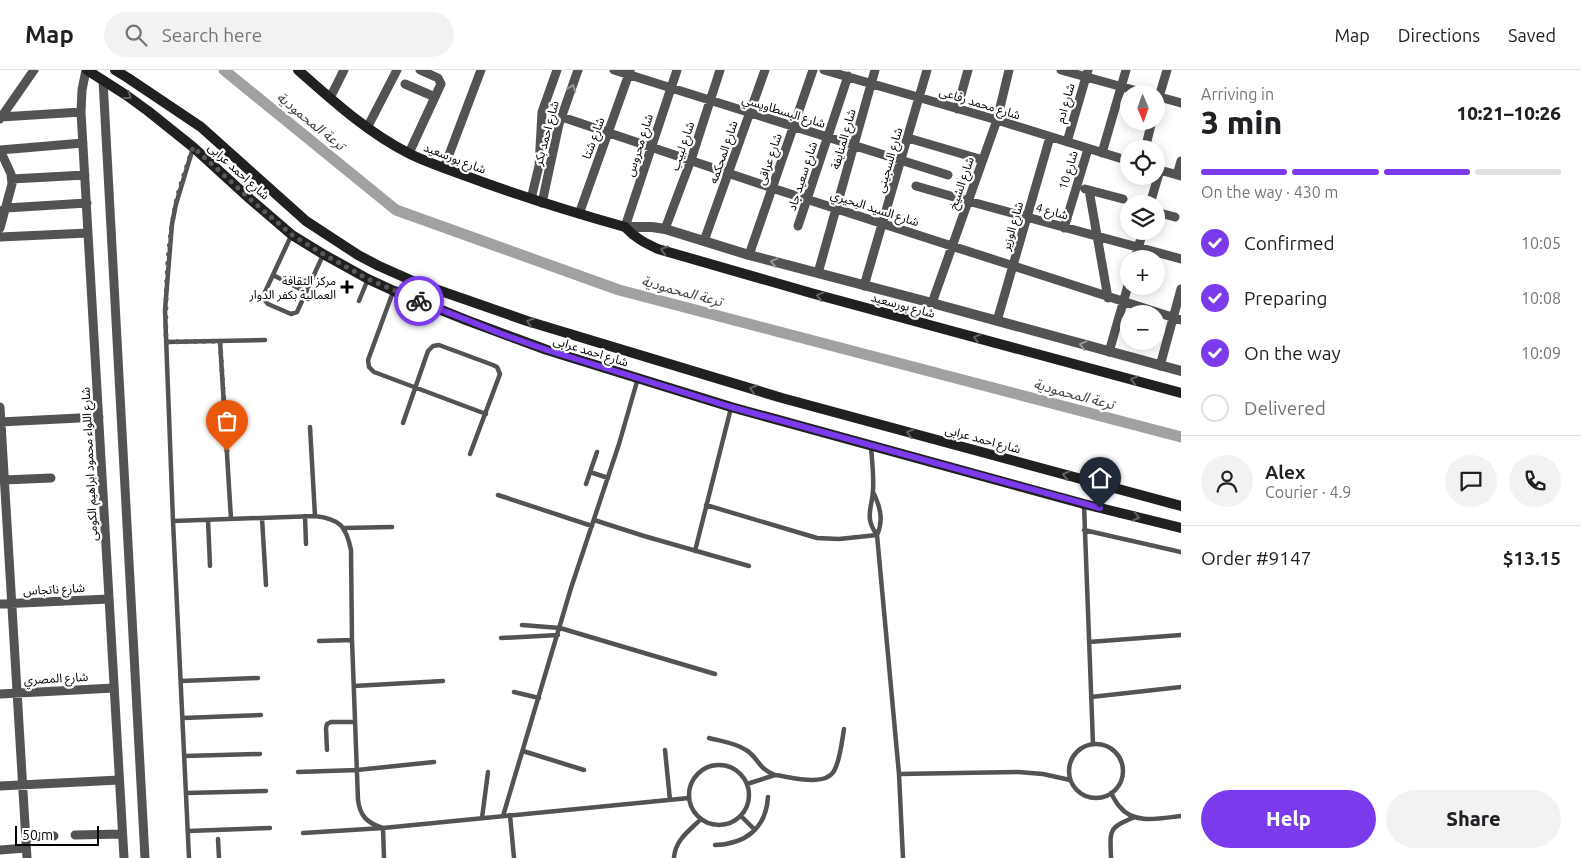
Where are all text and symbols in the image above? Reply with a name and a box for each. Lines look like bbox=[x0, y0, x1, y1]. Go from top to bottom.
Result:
search box bbox=[104, 12, 454, 57]
text: Map bbox=[25, 21, 74, 48]
icon: search bbox=[122, 21, 150, 49]
text: Search here bbox=[162, 24, 262, 46]
text: Map bbox=[1334, 25, 1370, 45]
text: Directions bbox=[1398, 25, 1480, 45]
text: Saved bbox=[1508, 25, 1556, 45]
street label: شارع ادم bbox=[1053, 82, 1080, 125]
one-way arrow bbox=[566, 84, 576, 93]
street label: شارع محمد رفاعى bbox=[937, 85, 1022, 124]
north arrow bbox=[1120, 85, 1165, 130]
map controls bbox=[1120, 85, 1165, 350]
text: Arriving in bbox=[1201, 85, 1274, 103]
water label: ترعة المحمودية bbox=[273, 89, 350, 155]
one-way arrow bbox=[122, 90, 132, 99]
street label: شارع البسطاويسي bbox=[740, 92, 827, 133]
street label: شارع احمد بكر bbox=[531, 99, 564, 168]
text: 10:21–10:26 bbox=[1456, 102, 1561, 124]
text: 3 min bbox=[1201, 104, 1282, 140]
street label: شارع المنايفة bbox=[828, 107, 861, 171]
street label: شارع محروس bbox=[623, 112, 658, 179]
street label: شارع شتا bbox=[579, 115, 609, 162]
street label: شارع المحكمه bbox=[706, 119, 743, 186]
street label: شارع لبيب bbox=[668, 120, 699, 173]
street label: شارع السجينى bbox=[873, 126, 907, 195]
street label: شارع عراقى bbox=[754, 132, 787, 187]
street label: شارع احمد عرابى bbox=[204, 140, 272, 204]
street label: شارع بورسعيد bbox=[421, 140, 488, 179]
street label: شارع سعيد جاد bbox=[785, 140, 822, 213]
button: locate bbox=[1120, 140, 1165, 185]
street label: شارع 10 bbox=[1056, 149, 1083, 192]
street label: شارع الشيخ bbox=[946, 155, 979, 212]
text: On the way · 430 m bbox=[1201, 183, 1338, 201]
street label: شارع السيد البحيري bbox=[828, 188, 921, 232]
button: layers bbox=[1120, 195, 1165, 240]
street label: شارع الوزير bbox=[999, 200, 1028, 254]
street label: شارع 4 bbox=[1034, 200, 1070, 224]
icon: check bbox=[1201, 229, 1229, 257]
text: Confirmed bbox=[1244, 232, 1335, 254]
text: 10:05 bbox=[1521, 234, 1561, 252]
one-way arrow bbox=[661, 246, 669, 256]
button: + bbox=[1120, 250, 1165, 295]
one-way arrow bbox=[770, 257, 779, 268]
water label: ترعة المحمودية bbox=[640, 273, 726, 311]
place label: مركز الثقافة العمالية بكفر الدوار bbox=[248, 274, 336, 302]
courier bbox=[394, 276, 444, 326]
marker: مركز الثقافة العمالية بكفر الدوار bbox=[340, 280, 354, 294]
icon: check bbox=[1201, 284, 1229, 312]
icon: bike bbox=[405, 287, 433, 315]
text: Preparing bbox=[1244, 287, 1328, 309]
text: 10:08 bbox=[1521, 289, 1561, 307]
street label: شارع بورسعيد bbox=[869, 290, 936, 323]
one-way arrow bbox=[817, 291, 825, 301]
button: − bbox=[1120, 305, 1165, 350]
one-way arrow bbox=[527, 318, 535, 328]
street label: شارع احمد عرابى bbox=[551, 333, 630, 371]
one-way arrow bbox=[973, 333, 982, 344]
icon: check bbox=[1201, 339, 1229, 367]
one-way arrow bbox=[1080, 340, 1088, 350]
text: On the way bbox=[1244, 342, 1341, 364]
text: 10:09 bbox=[1521, 344, 1561, 362]
water label: ترعة المحمودية bbox=[1032, 376, 1118, 414]
one-way arrow bbox=[1130, 376, 1139, 386]
one-way arrow bbox=[749, 385, 758, 395]
street label: شارع اللواء محمود ابراهيم الكومى bbox=[78, 387, 103, 541]
text: Delivered bbox=[1244, 397, 1326, 419]
pin bbox=[206, 400, 248, 451]
icon: bag bbox=[213, 407, 241, 435]
street label: شارع احمد عرابى bbox=[943, 423, 1022, 458]
one-way arrow bbox=[906, 428, 914, 438]
button: person bbox=[1201, 455, 1253, 507]
button: chat bbox=[1445, 455, 1497, 507]
button: phone bbox=[1509, 455, 1561, 507]
pin bbox=[1079, 457, 1121, 508]
text: Alex bbox=[1265, 461, 1305, 483]
icon: home bbox=[1086, 464, 1114, 492]
one-way arrow bbox=[1062, 470, 1071, 481]
text: Courier · 4.9 bbox=[1265, 483, 1351, 501]
one-way arrow bbox=[1131, 511, 1140, 522]
text: Order #9147 bbox=[1201, 547, 1311, 569]
text: $13.15 bbox=[1503, 547, 1561, 569]
street label: شارع ناتجاس bbox=[23, 581, 86, 600]
street label: شارع المصري bbox=[24, 670, 89, 690]
button: Help bbox=[1201, 790, 1376, 848]
button: Share bbox=[1386, 790, 1561, 848]
scale bar bbox=[15, 823, 99, 846]
text: 50 m bbox=[22, 827, 53, 843]

